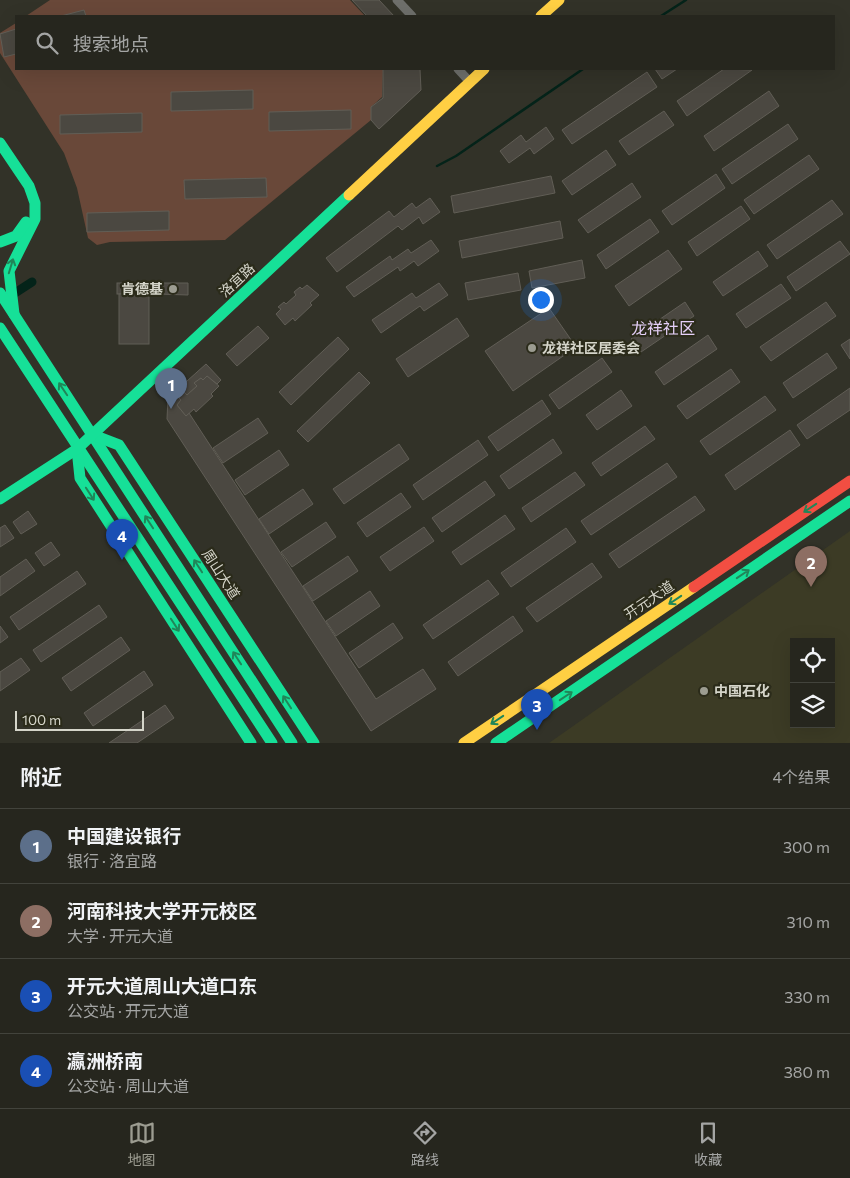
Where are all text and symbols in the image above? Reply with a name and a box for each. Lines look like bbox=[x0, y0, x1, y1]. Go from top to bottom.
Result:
search box bbox=[15, 15, 835, 70]
icon: search bbox=[33, 29, 61, 57]
text: 搜索地点 bbox=[73, 32, 149, 55]
one-way arrow bbox=[7, 258, 17, 274]
street label: 洛宜路 bbox=[216, 259, 258, 300]
place label: 肯德基 bbox=[121, 280, 163, 297]
marker: 肯德基 bbox=[167, 283, 179, 295]
your location bbox=[528, 287, 554, 313]
district label: 龙祥社区 bbox=[631, 318, 695, 337]
place label: 龙祥社区居委会 bbox=[542, 339, 640, 356]
marker: 龙祥社区居委会 bbox=[526, 342, 538, 354]
pin: 1 bbox=[155, 368, 187, 409]
one-way arrow bbox=[58, 382, 68, 396]
one-way arrow bbox=[85, 487, 95, 501]
one-way arrow bbox=[803, 503, 817, 513]
one-way arrow bbox=[144, 515, 154, 529]
pin: 4 bbox=[106, 519, 138, 560]
street label: 周山大道 bbox=[199, 546, 244, 602]
pin: 2 bbox=[795, 546, 827, 587]
one-way arrow bbox=[193, 559, 203, 573]
one-way arrow bbox=[736, 569, 750, 579]
street label: 开元大道 bbox=[621, 577, 677, 622]
one-way arrow bbox=[669, 595, 683, 605]
one-way arrow bbox=[170, 618, 180, 632]
map controls bbox=[790, 638, 835, 728]
button: locate bbox=[790, 638, 835, 683]
one-way arrow bbox=[232, 651, 243, 665]
place label: 中国石化 bbox=[714, 682, 770, 699]
button: layers bbox=[790, 683, 835, 728]
marker: 中国石化 bbox=[698, 685, 710, 697]
pin: 3 bbox=[521, 689, 553, 730]
one-way arrow bbox=[558, 691, 572, 701]
one-way arrow bbox=[282, 695, 292, 709]
scale bar bbox=[15, 708, 144, 731]
text: 100 m bbox=[22, 711, 61, 728]
one-way arrow bbox=[491, 715, 505, 725]
text: 附近 bbox=[20, 764, 62, 789]
text: 4个结果 bbox=[772, 767, 830, 786]
text: 中国建设银行 bbox=[67, 824, 181, 847]
text: 1 bbox=[32, 837, 40, 856]
text: 300 m bbox=[783, 837, 830, 856]
text: 银行 · 洛宜路 bbox=[67, 851, 157, 870]
text: 河南科技大学开元校区 bbox=[67, 899, 257, 922]
text: 2 bbox=[31, 912, 41, 931]
text: 310 m bbox=[787, 912, 830, 931]
text: 大学 · 开元大道 bbox=[67, 926, 173, 945]
text: 开元大道周山大道口东 bbox=[67, 974, 257, 997]
text: 3 bbox=[31, 987, 41, 1006]
text: 330 m bbox=[784, 987, 830, 1006]
text: 公交站 · 开元大道 bbox=[67, 1001, 189, 1020]
text: 瀛洲桥南 bbox=[67, 1049, 143, 1072]
text: 4 bbox=[31, 1062, 41, 1081]
text: 380 m bbox=[784, 1062, 830, 1081]
text: 公交站 · 周山大道 bbox=[67, 1076, 189, 1095]
tab: 地图 bbox=[128, 1119, 156, 1169]
tab: 路线 bbox=[411, 1119, 439, 1169]
tab: 收藏 bbox=[694, 1119, 722, 1169]

